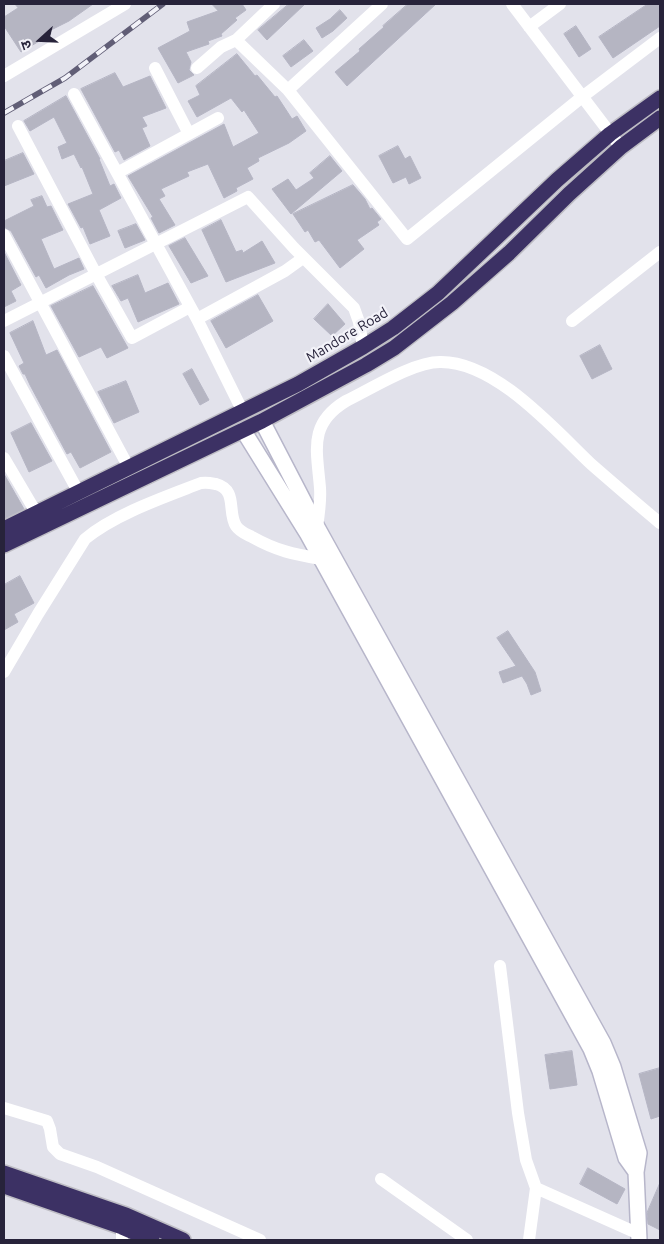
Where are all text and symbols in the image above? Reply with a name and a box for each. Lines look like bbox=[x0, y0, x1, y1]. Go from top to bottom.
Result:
north arrow bbox=[15, 15, 65, 65]
text: उ bbox=[17, 39, 35, 52]
street label: Mandore Road bbox=[303, 304, 391, 366]

